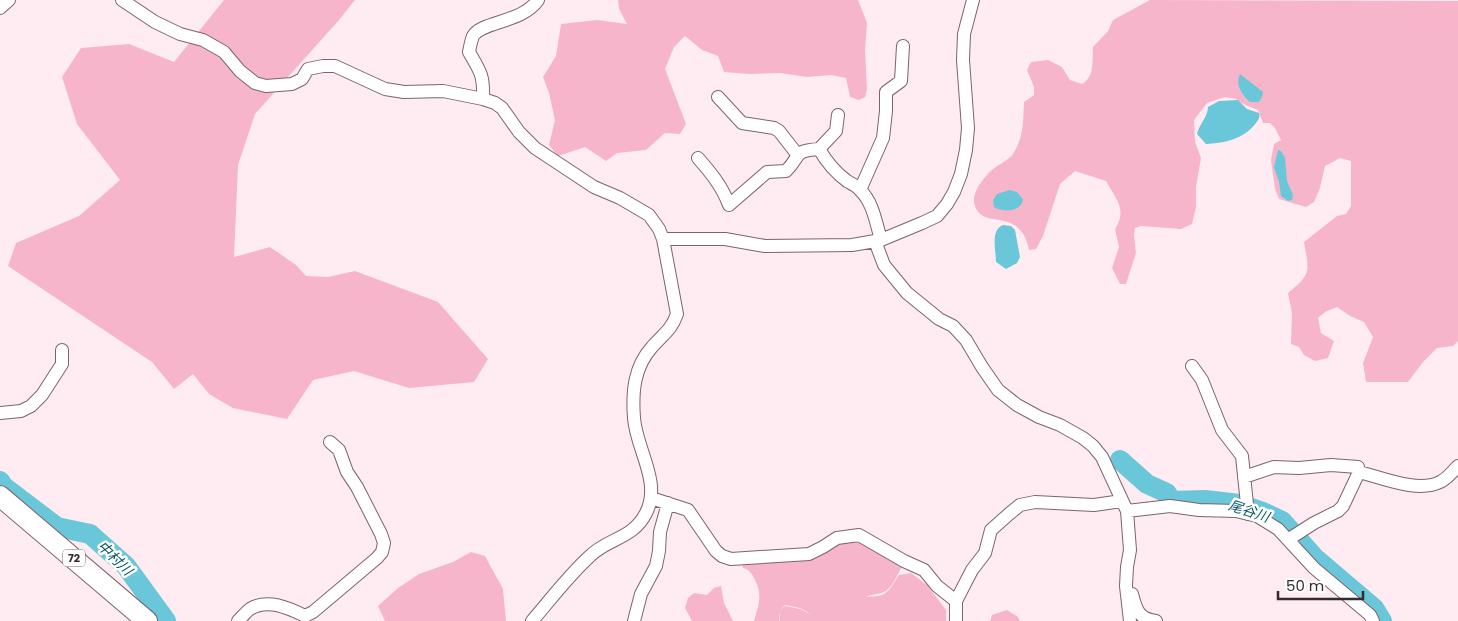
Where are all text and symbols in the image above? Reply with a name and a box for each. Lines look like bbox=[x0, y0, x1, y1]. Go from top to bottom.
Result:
water label: 尾谷川 bbox=[1226, 495, 1274, 528]
water label: 中村川 bbox=[93, 536, 138, 581]
road number: 72 bbox=[63, 550, 85, 566]
scale bar bbox=[1278, 568, 1363, 600]
text: 50 m bbox=[1286, 575, 1324, 596]

